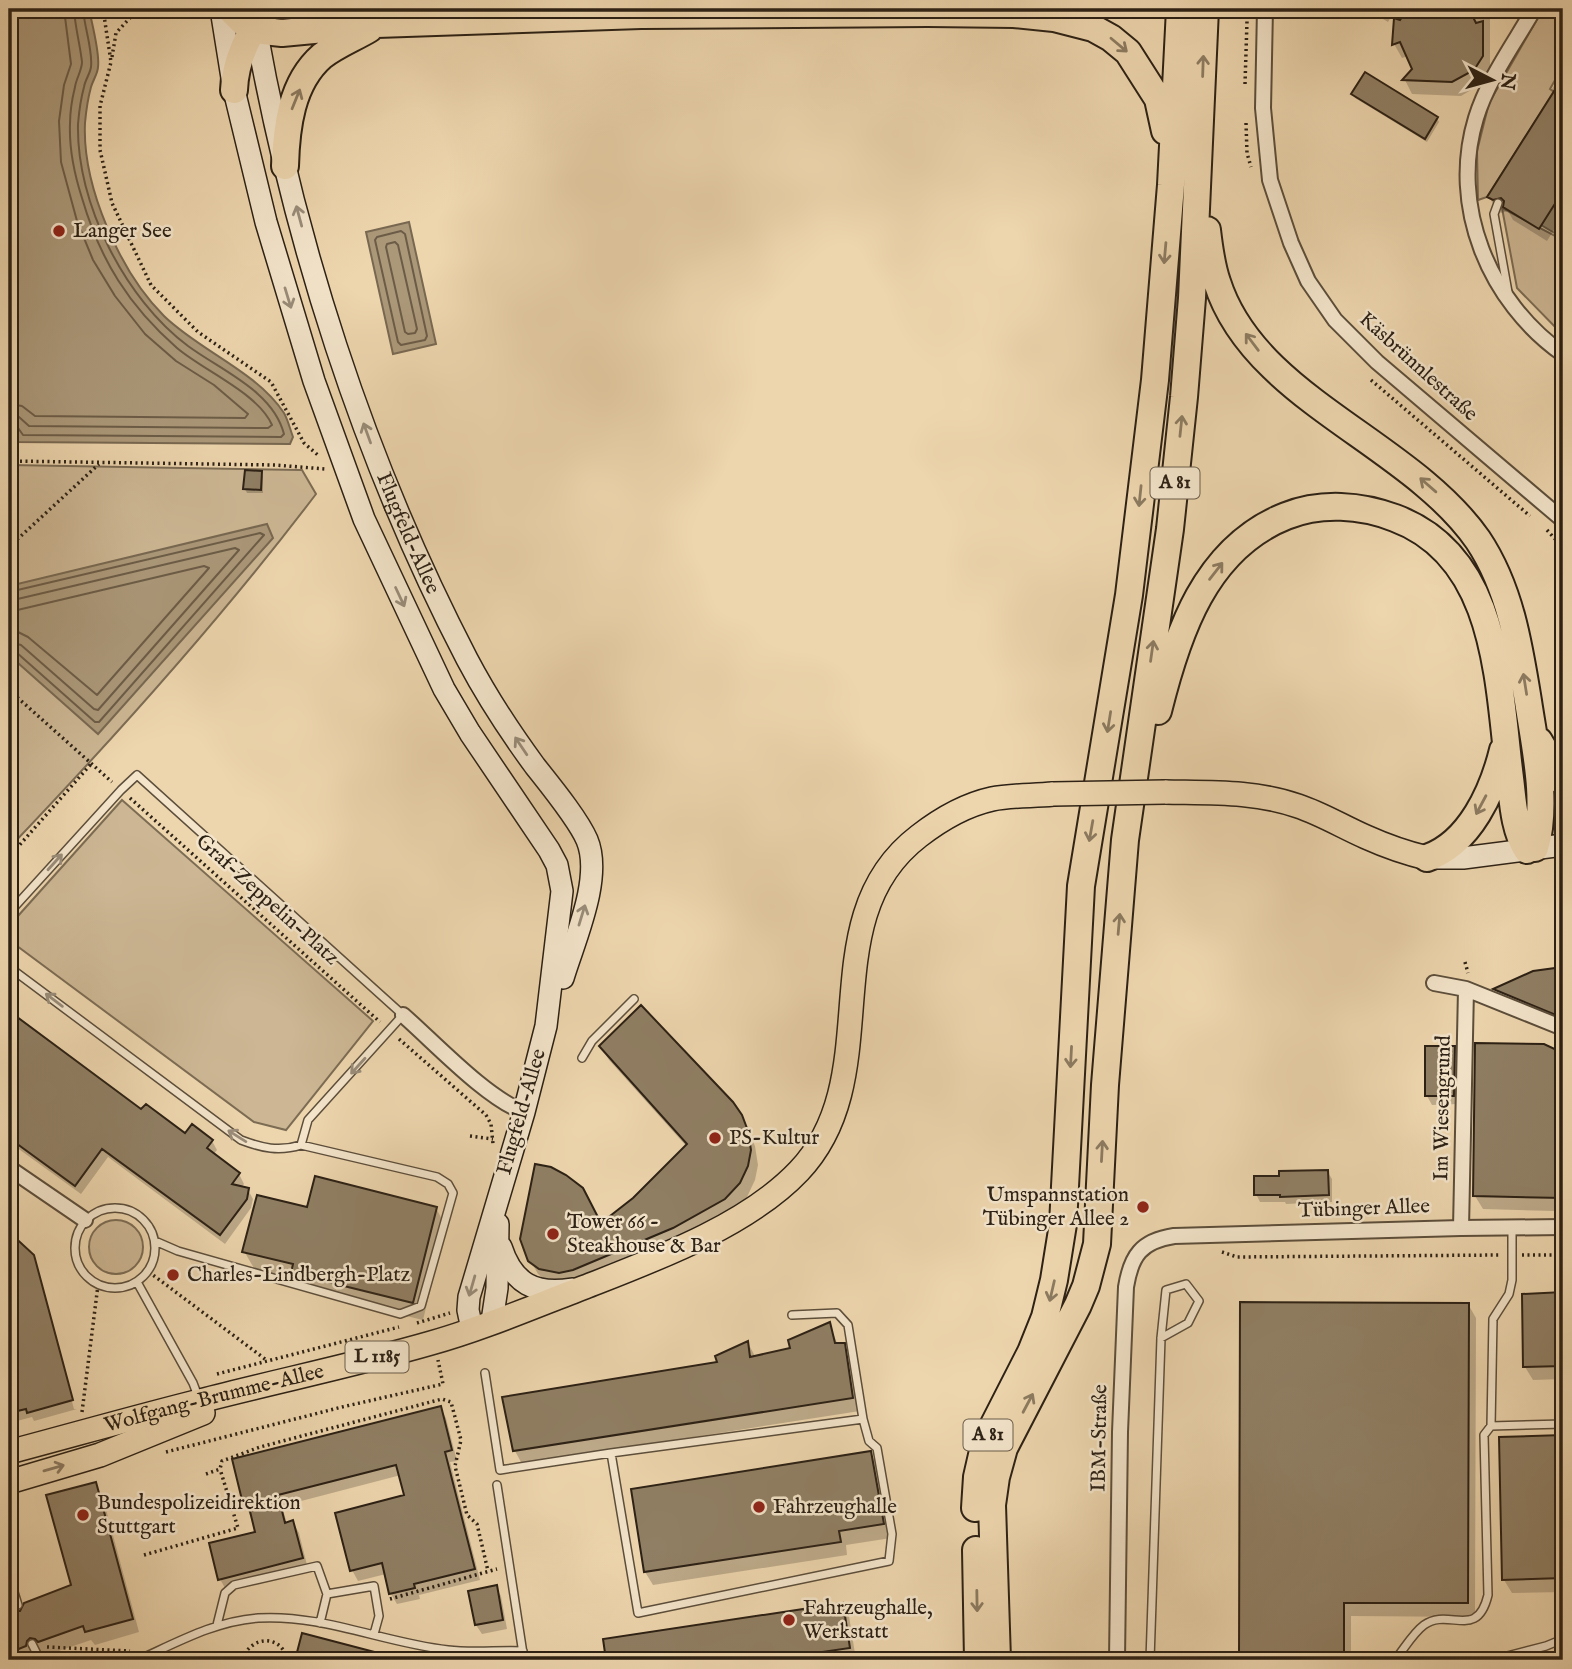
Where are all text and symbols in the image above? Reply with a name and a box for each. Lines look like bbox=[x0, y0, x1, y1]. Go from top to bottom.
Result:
one-way arrow bbox=[1109, 37, 1127, 52]
north arrow bbox=[1456, 46, 1526, 116]
one-way arrow bbox=[1196, 55, 1209, 78]
text: N bbox=[1494, 71, 1520, 92]
one-way arrow bbox=[290, 89, 303, 110]
one-way arrow bbox=[291, 205, 304, 227]
place label: Langer See bbox=[73, 218, 172, 245]
marker: Langer See bbox=[51, 223, 67, 239]
one-way arrow bbox=[1158, 241, 1171, 263]
one-way arrow bbox=[282, 287, 295, 309]
street label: Käsbrünnlestraße bbox=[1353, 306, 1483, 428]
one-way arrow bbox=[1244, 333, 1259, 352]
one-way arrow bbox=[1175, 415, 1188, 438]
one-way arrow bbox=[360, 422, 372, 444]
street label: Flugfeld-Allee bbox=[370, 468, 446, 599]
road number: A 81 bbox=[1150, 468, 1200, 498]
one-way arrow bbox=[1419, 477, 1437, 493]
one-way arrow bbox=[1133, 485, 1146, 507]
one-way arrow bbox=[1208, 562, 1223, 580]
one-way arrow bbox=[394, 586, 407, 607]
one-way arrow bbox=[1146, 640, 1159, 663]
one-way arrow bbox=[1518, 673, 1531, 696]
one-way arrow bbox=[1102, 710, 1115, 733]
one-way arrow bbox=[514, 737, 528, 756]
one-way arrow bbox=[1474, 794, 1488, 815]
one-way arrow bbox=[1084, 819, 1097, 842]
street label: Graf-Zeppelin-Platz bbox=[190, 828, 345, 972]
one-way arrow bbox=[46, 854, 63, 871]
one-way arrow bbox=[577, 904, 590, 926]
one-way arrow bbox=[1113, 913, 1126, 936]
one-way arrow bbox=[45, 993, 64, 1008]
street label: Im Wiesengrund bbox=[1428, 1034, 1458, 1181]
street label: Flugfeld-Allee bbox=[491, 1045, 553, 1178]
one-way arrow bbox=[1065, 1046, 1078, 1069]
one-way arrow bbox=[349, 1057, 366, 1074]
place label: PS-Kultur bbox=[729, 1125, 820, 1152]
one-way arrow bbox=[227, 1128, 247, 1142]
marker: PS-Kultur bbox=[707, 1130, 723, 1146]
one-way arrow bbox=[1095, 1140, 1108, 1163]
place label: Umspannstation Tübinger Allee 2 bbox=[983, 1182, 1129, 1233]
street label: Tübinger Allee bbox=[1298, 1193, 1431, 1225]
marker: Umspannstation Tübinger Allee 2 bbox=[1135, 1199, 1151, 1215]
place label: Tower 66 - Steakhouse & Bar bbox=[567, 1209, 721, 1260]
marker: Tower 66 - Steakhouse & Bar bbox=[545, 1226, 561, 1242]
place label: Charles-Lindbergh-Platz bbox=[187, 1262, 410, 1289]
marker: Charles-Lindbergh-Platz bbox=[165, 1267, 181, 1283]
one-way arrow bbox=[465, 1275, 478, 1297]
one-way arrow bbox=[1044, 1279, 1058, 1302]
road number: L 1185 bbox=[346, 1342, 408, 1372]
street label: Wolfgang-Brumme-Allee bbox=[101, 1358, 327, 1439]
street label: IBM-Straße bbox=[1086, 1384, 1114, 1492]
one-way arrow bbox=[1021, 1394, 1035, 1414]
road number: A 81 bbox=[964, 1420, 1012, 1450]
one-way arrow bbox=[43, 1461, 65, 1474]
place label: Bundespolizeidirektion Stuttgart bbox=[97, 1490, 301, 1541]
place label: Fahrzeughalle bbox=[773, 1494, 897, 1521]
marker: Fahrzeughalle bbox=[751, 1499, 767, 1515]
marker: Bundespolizeidirektion Stuttgart bbox=[75, 1507, 91, 1523]
one-way arrow bbox=[970, 1589, 983, 1612]
place label: Fahrzeughalle, Werkstatt bbox=[803, 1595, 933, 1646]
marker: Fahrzeughalle, Werkstatt bbox=[781, 1612, 797, 1628]

